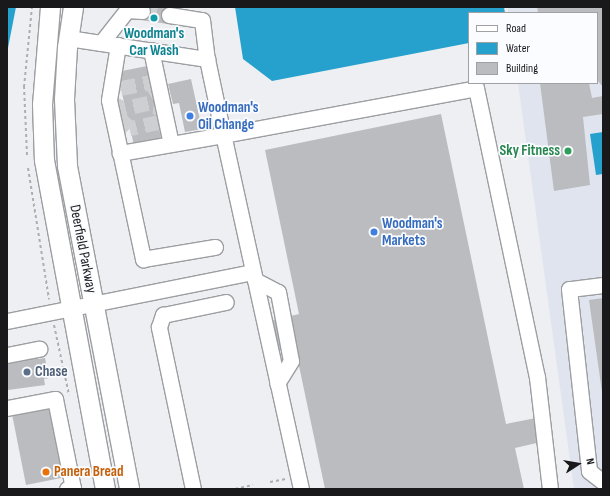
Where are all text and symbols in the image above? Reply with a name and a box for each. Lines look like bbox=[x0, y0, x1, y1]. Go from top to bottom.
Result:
legend bbox=[468, 12, 598, 84]
marker: Woodman's Car Wash bbox=[149, 13, 159, 23]
text: Road bbox=[506, 21, 526, 36]
place label: Woodman's Car Wash bbox=[124, 24, 184, 59]
text: Water bbox=[506, 41, 530, 56]
text: Building bbox=[506, 61, 538, 76]
place label: Woodman's Oil Change bbox=[198, 98, 259, 133]
marker: Woodman's Oil Change bbox=[185, 111, 195, 121]
place label: Sky Fitness bbox=[500, 142, 560, 160]
marker: Sky Fitness bbox=[563, 146, 573, 156]
street label: Deerfield Parkway bbox=[66, 203, 100, 295]
place label: Woodman's Markets bbox=[382, 214, 443, 249]
marker: Woodman's Markets bbox=[369, 227, 379, 237]
place label: Chase bbox=[35, 363, 68, 381]
marker: Chase bbox=[22, 367, 32, 377]
north arrow bbox=[558, 444, 598, 484]
text: N bbox=[583, 457, 597, 466]
place label: Panera Bread bbox=[54, 463, 123, 481]
marker: Panera Bread bbox=[41, 467, 51, 477]

